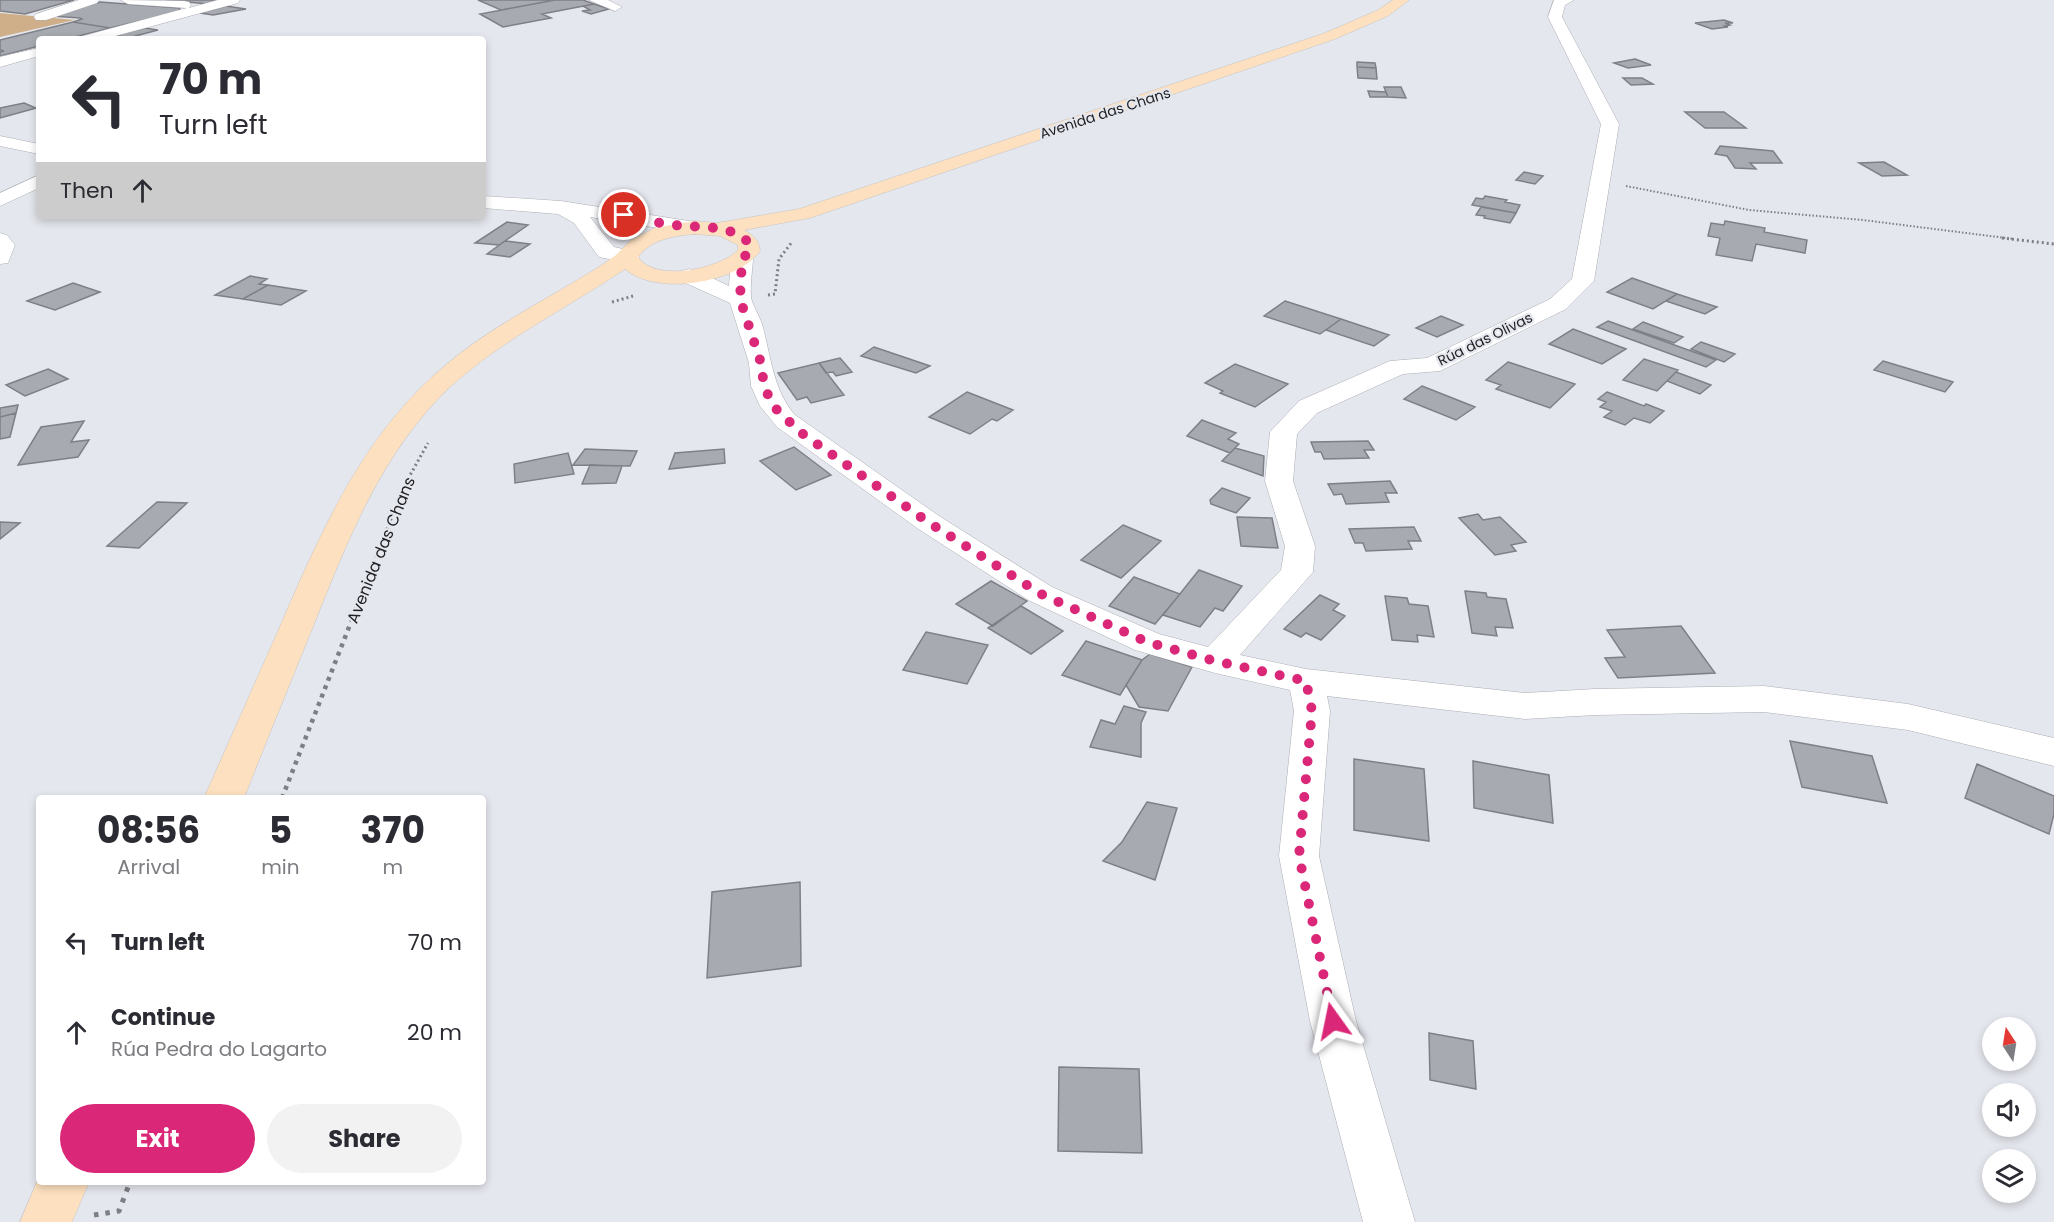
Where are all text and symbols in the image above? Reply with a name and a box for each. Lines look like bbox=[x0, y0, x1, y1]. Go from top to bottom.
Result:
text: 70 m bbox=[159, 50, 262, 109]
icon: left bbox=[60, 60, 138, 138]
street label: Avenida das Chans bbox=[1037, 82, 1173, 144]
text: Turn left bbox=[159, 106, 268, 143]
icon: ahead bbox=[126, 174, 159, 207]
text: Then bbox=[60, 175, 114, 206]
pin bbox=[598, 189, 649, 240]
icon: arrive bbox=[607, 198, 640, 231]
street label: Rúa das Olivas bbox=[1434, 307, 1536, 371]
street label: Avenida das Chans bbox=[341, 473, 421, 627]
text: 08:56 bbox=[97, 805, 200, 856]
text: 5 bbox=[269, 805, 292, 856]
text: 370 bbox=[361, 805, 425, 856]
text: Arrival bbox=[117, 853, 180, 881]
text: min bbox=[261, 853, 300, 881]
text: m bbox=[382, 853, 403, 881]
icon: left bbox=[60, 926, 93, 959]
text: Turn left bbox=[111, 927, 205, 958]
text: 70 m bbox=[408, 927, 462, 958]
position arrow bbox=[1301, 989, 1365, 1053]
text: Continue bbox=[111, 1002, 215, 1033]
icon: ahead bbox=[60, 1016, 93, 1049]
text: 20 m bbox=[407, 1017, 462, 1048]
north arrow bbox=[1982, 1017, 2036, 1071]
map controls bbox=[1982, 1017, 2036, 1203]
text: Rúa Pedra do Lagarto bbox=[111, 1035, 327, 1063]
button: sound bbox=[1982, 1083, 2036, 1137]
button: Exit bbox=[60, 1104, 255, 1173]
button: Share bbox=[267, 1104, 462, 1173]
button: layers bbox=[1982, 1149, 2036, 1203]

